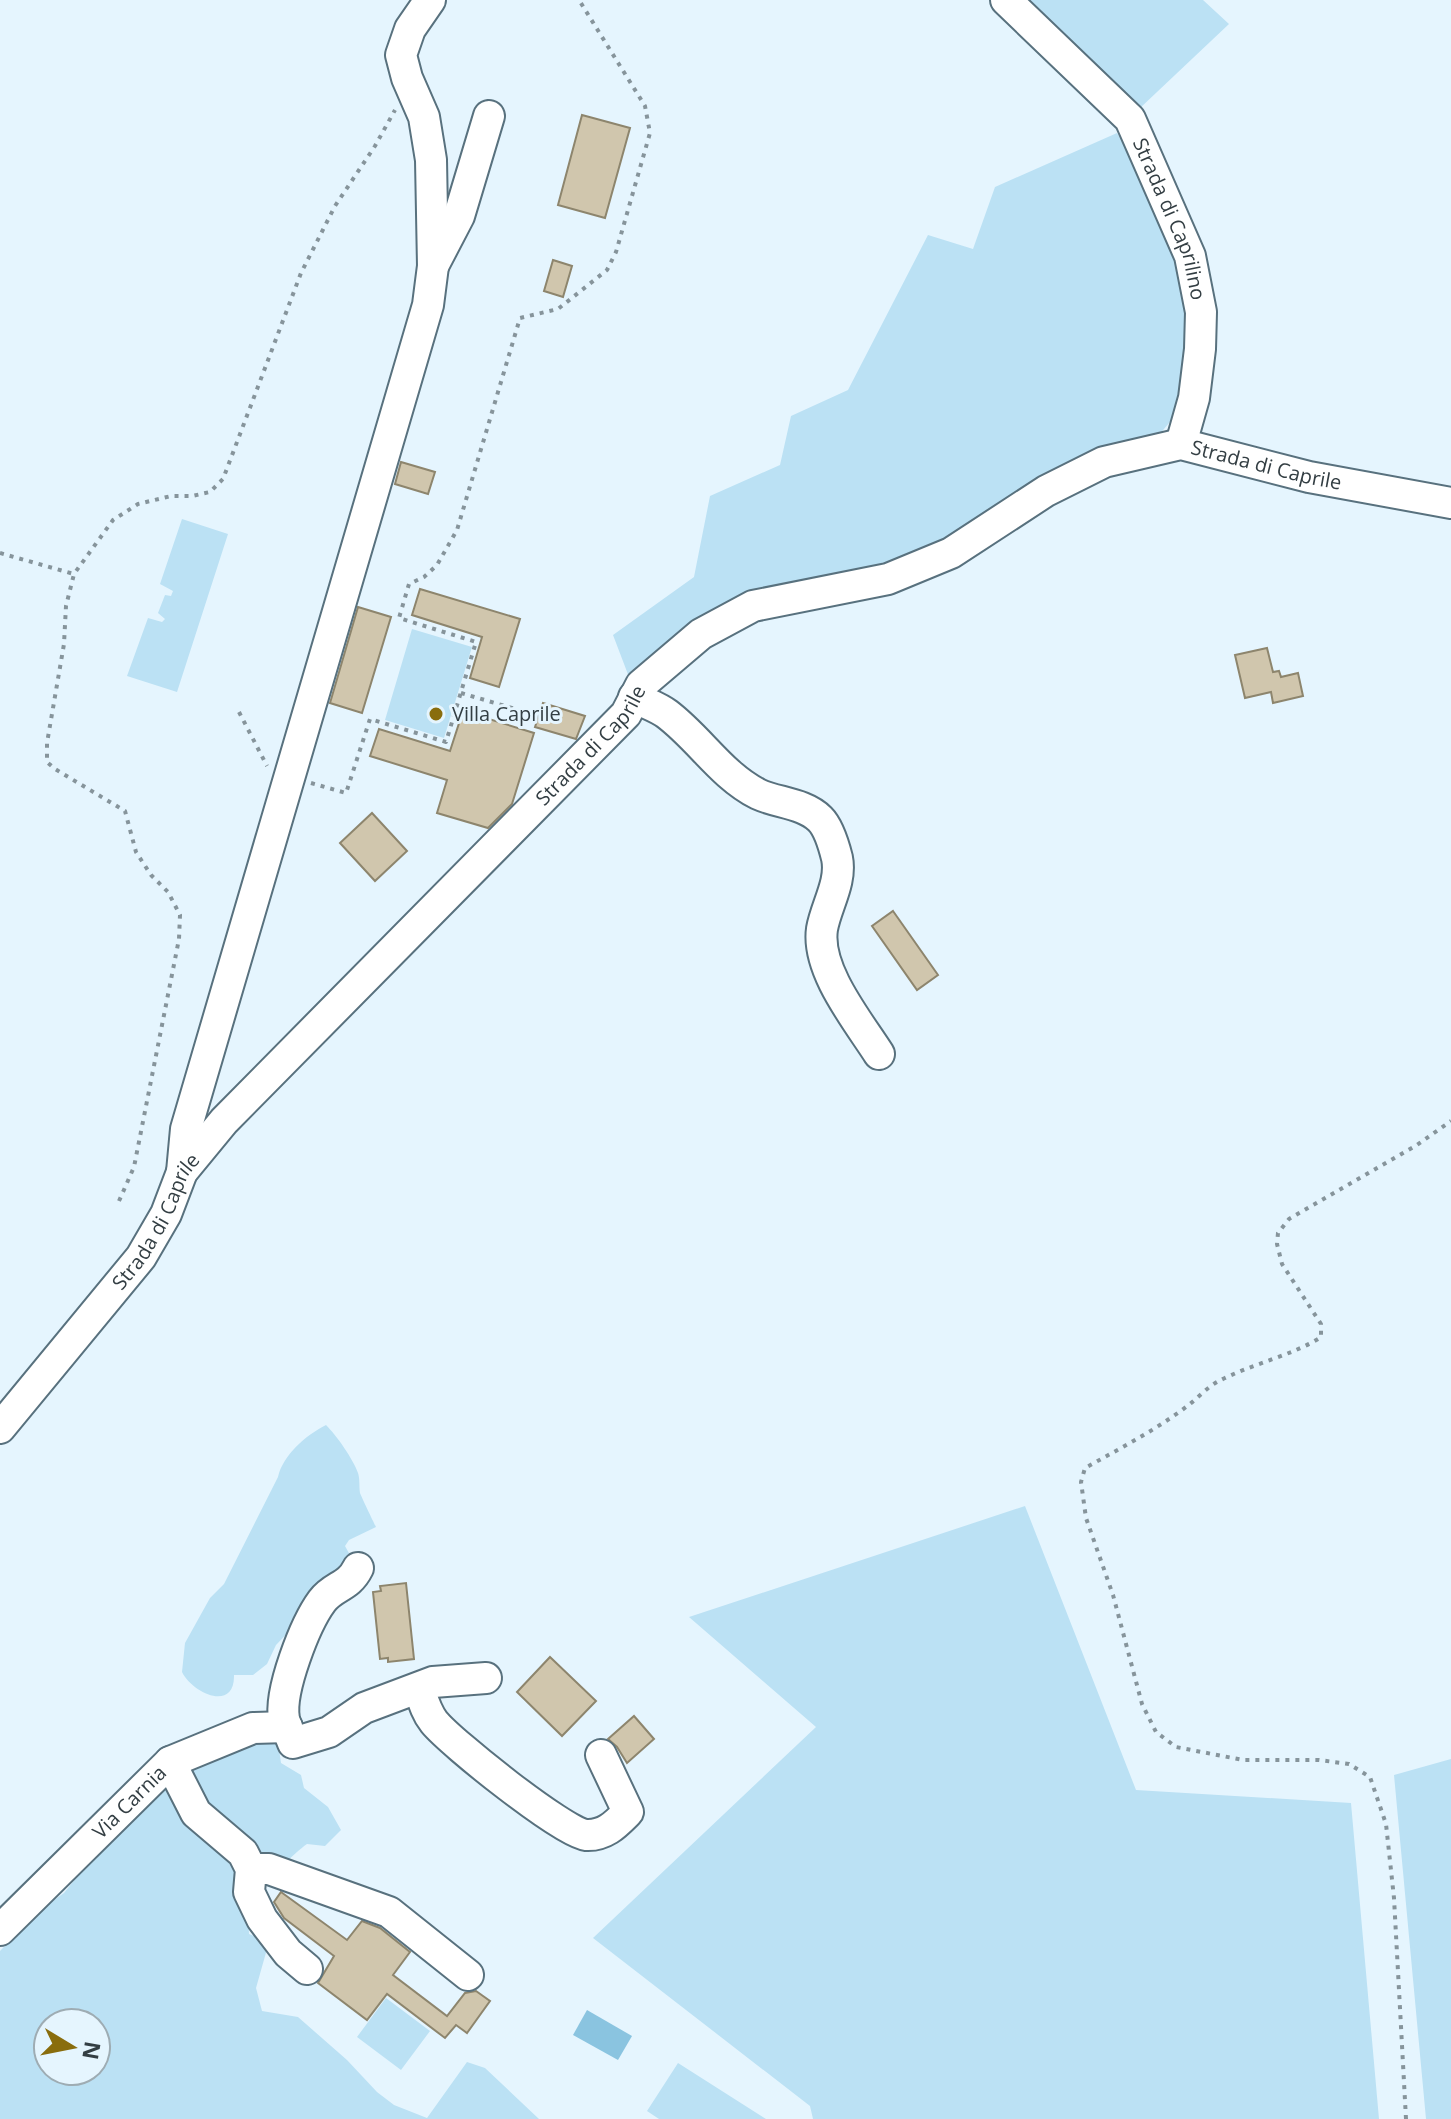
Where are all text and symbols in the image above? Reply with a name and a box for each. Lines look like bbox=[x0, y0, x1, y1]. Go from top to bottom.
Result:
street label: Strada di Caprilino bbox=[1127, 134, 1212, 302]
street label: Strada di Caprile bbox=[1188, 433, 1344, 496]
street label: Strada di Caprile bbox=[529, 680, 652, 811]
place label: Villa Caprile bbox=[452, 700, 561, 727]
marker: Villa Caprile bbox=[427, 705, 445, 723]
street label: Strada di Caprile bbox=[106, 1147, 205, 1295]
street label: Via Carnia bbox=[86, 1759, 172, 1844]
north arrow bbox=[32, 2007, 112, 2087]
text: N bbox=[76, 2039, 109, 2062]

